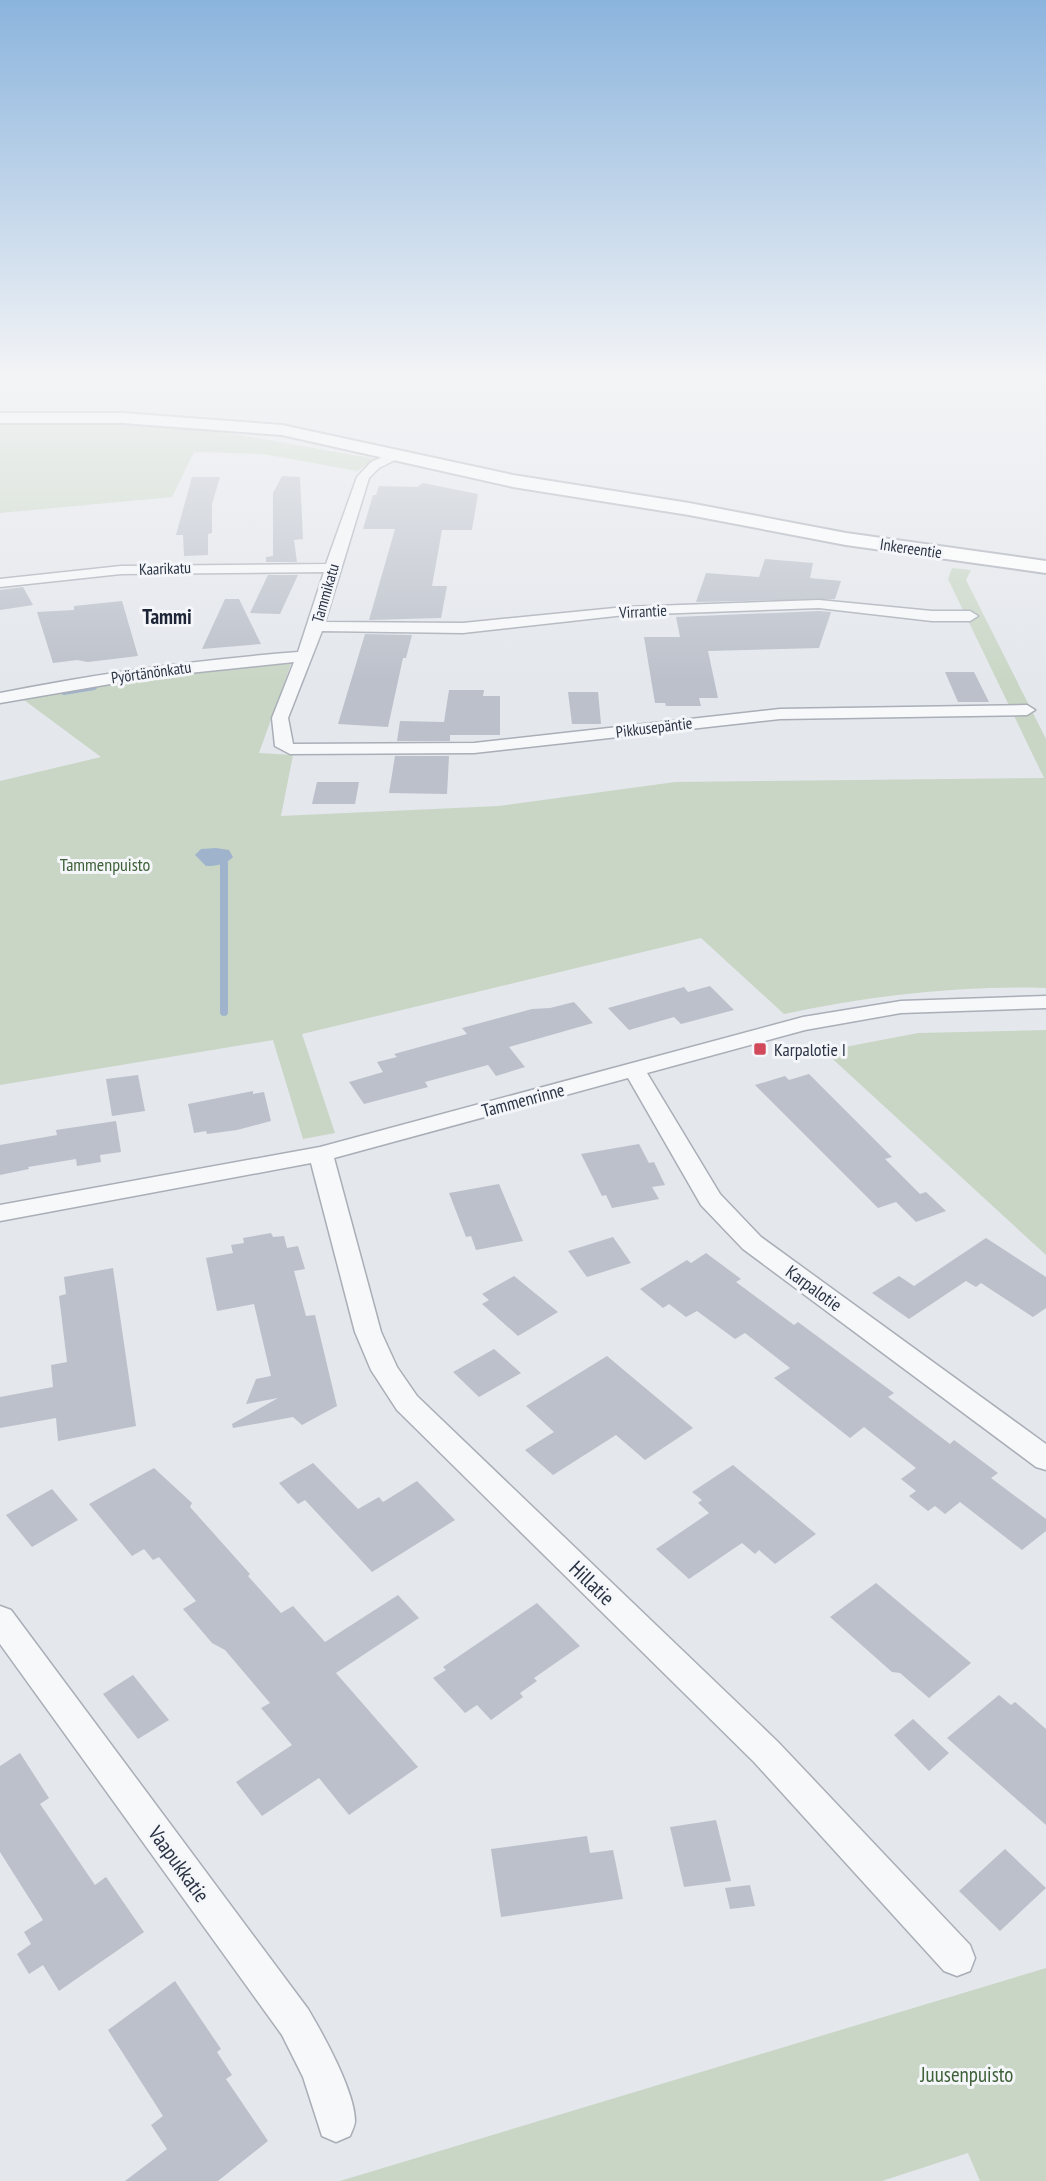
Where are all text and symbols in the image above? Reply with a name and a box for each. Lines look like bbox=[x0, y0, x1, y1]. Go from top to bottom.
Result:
street label: Inkereentie bbox=[879, 534, 943, 562]
street label: Kaarikatu bbox=[139, 557, 191, 579]
street label: Tammikatu bbox=[307, 561, 343, 625]
street label: Virrantie bbox=[618, 600, 667, 622]
district label: Tammi bbox=[142, 603, 192, 630]
street label: Pyörtänönkatu bbox=[110, 656, 192, 688]
street label: Pikkusepäntie bbox=[615, 712, 693, 742]
park label: Tammenpuisto bbox=[60, 853, 151, 876]
place label: Karpalotie I bbox=[774, 1038, 846, 1061]
marker: Karpalotie I bbox=[752, 1041, 768, 1057]
street label: Tammenrinne bbox=[479, 1078, 567, 1122]
street label: Karpalotie bbox=[781, 1260, 847, 1316]
street label: Hillatie bbox=[564, 1555, 620, 1611]
street label: Vaapukkatie bbox=[142, 1820, 216, 1907]
park label: Juusenpuisto bbox=[920, 2061, 1013, 2088]

